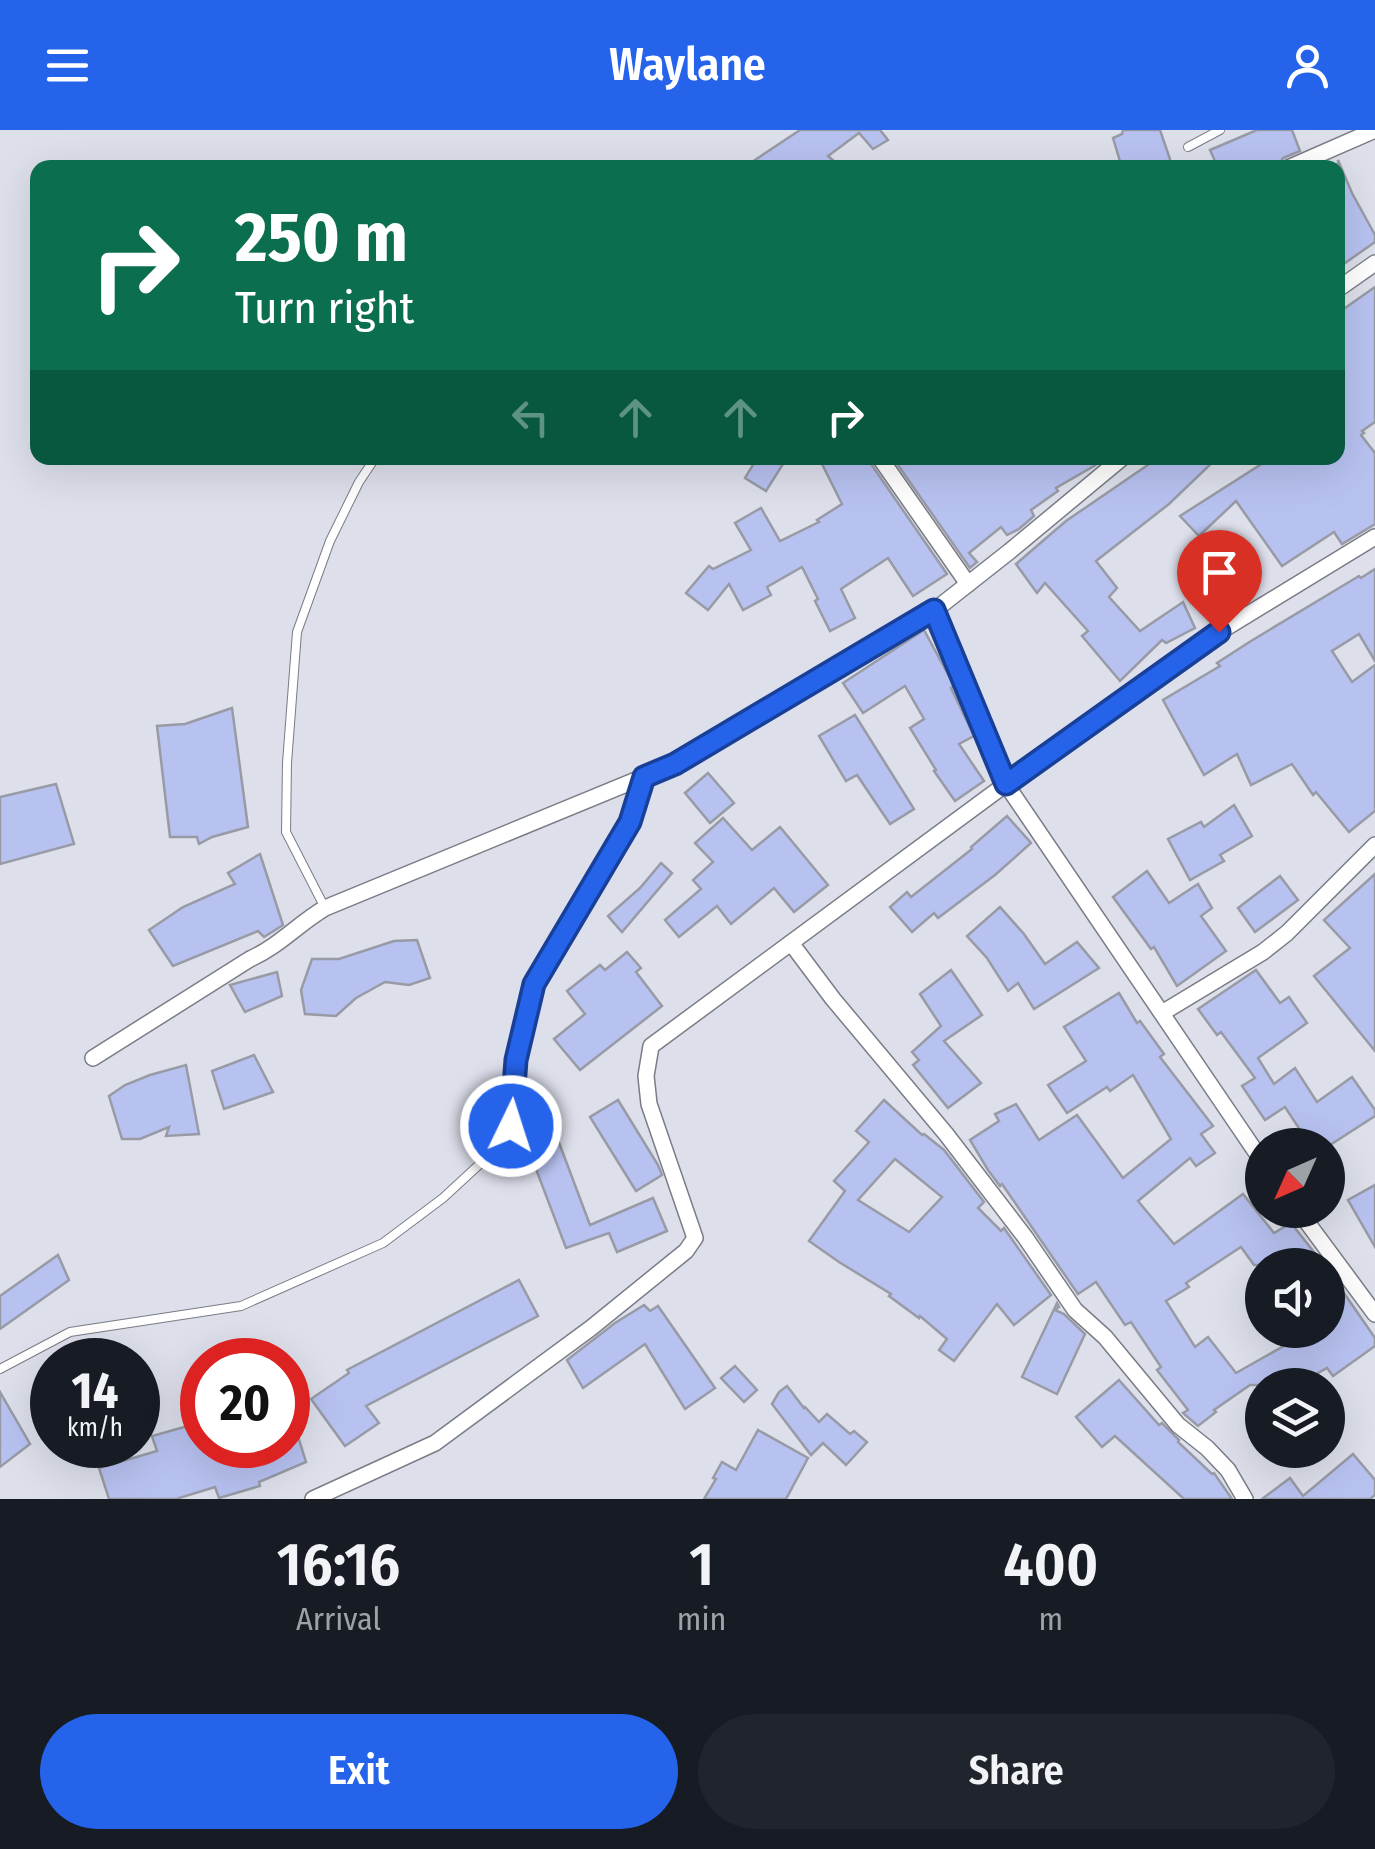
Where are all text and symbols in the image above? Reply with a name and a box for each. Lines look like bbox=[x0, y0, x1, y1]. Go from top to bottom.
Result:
icon: menu bbox=[40, 38, 95, 93]
text: Waylane bbox=[609, 38, 766, 92]
icon: person bbox=[1280, 38, 1335, 93]
text: 250 m bbox=[235, 196, 408, 280]
icon: right bbox=[70, 200, 200, 330]
text: Turn right bbox=[235, 281, 414, 335]
icon: left bbox=[503, 390, 558, 445]
icon: ahead bbox=[608, 390, 663, 445]
icon: ahead bbox=[713, 390, 768, 445]
icon: right bbox=[818, 390, 873, 445]
pin bbox=[1177, 530, 1262, 633]
icon: arrive bbox=[1192, 545, 1247, 600]
position arrow bbox=[459, 1074, 563, 1178]
north arrow bbox=[1245, 1128, 1345, 1228]
map controls bbox=[1245, 1128, 1345, 1468]
button: sound bbox=[1245, 1248, 1345, 1348]
speed limit sign: 20 bbox=[180, 1338, 310, 1468]
text: 14 bbox=[72, 1361, 118, 1421]
button: layers bbox=[1245, 1368, 1345, 1468]
text: km/h bbox=[67, 1413, 123, 1443]
text: 16:16 bbox=[277, 1529, 400, 1601]
text: 1 bbox=[689, 1529, 714, 1601]
text: 400 bbox=[1003, 1529, 1098, 1601]
text: Arrival bbox=[296, 1600, 381, 1638]
text: min bbox=[677, 1600, 726, 1638]
text: m bbox=[1038, 1600, 1063, 1638]
button: Exit bbox=[40, 1714, 678, 1829]
button: Share bbox=[698, 1714, 1335, 1829]

